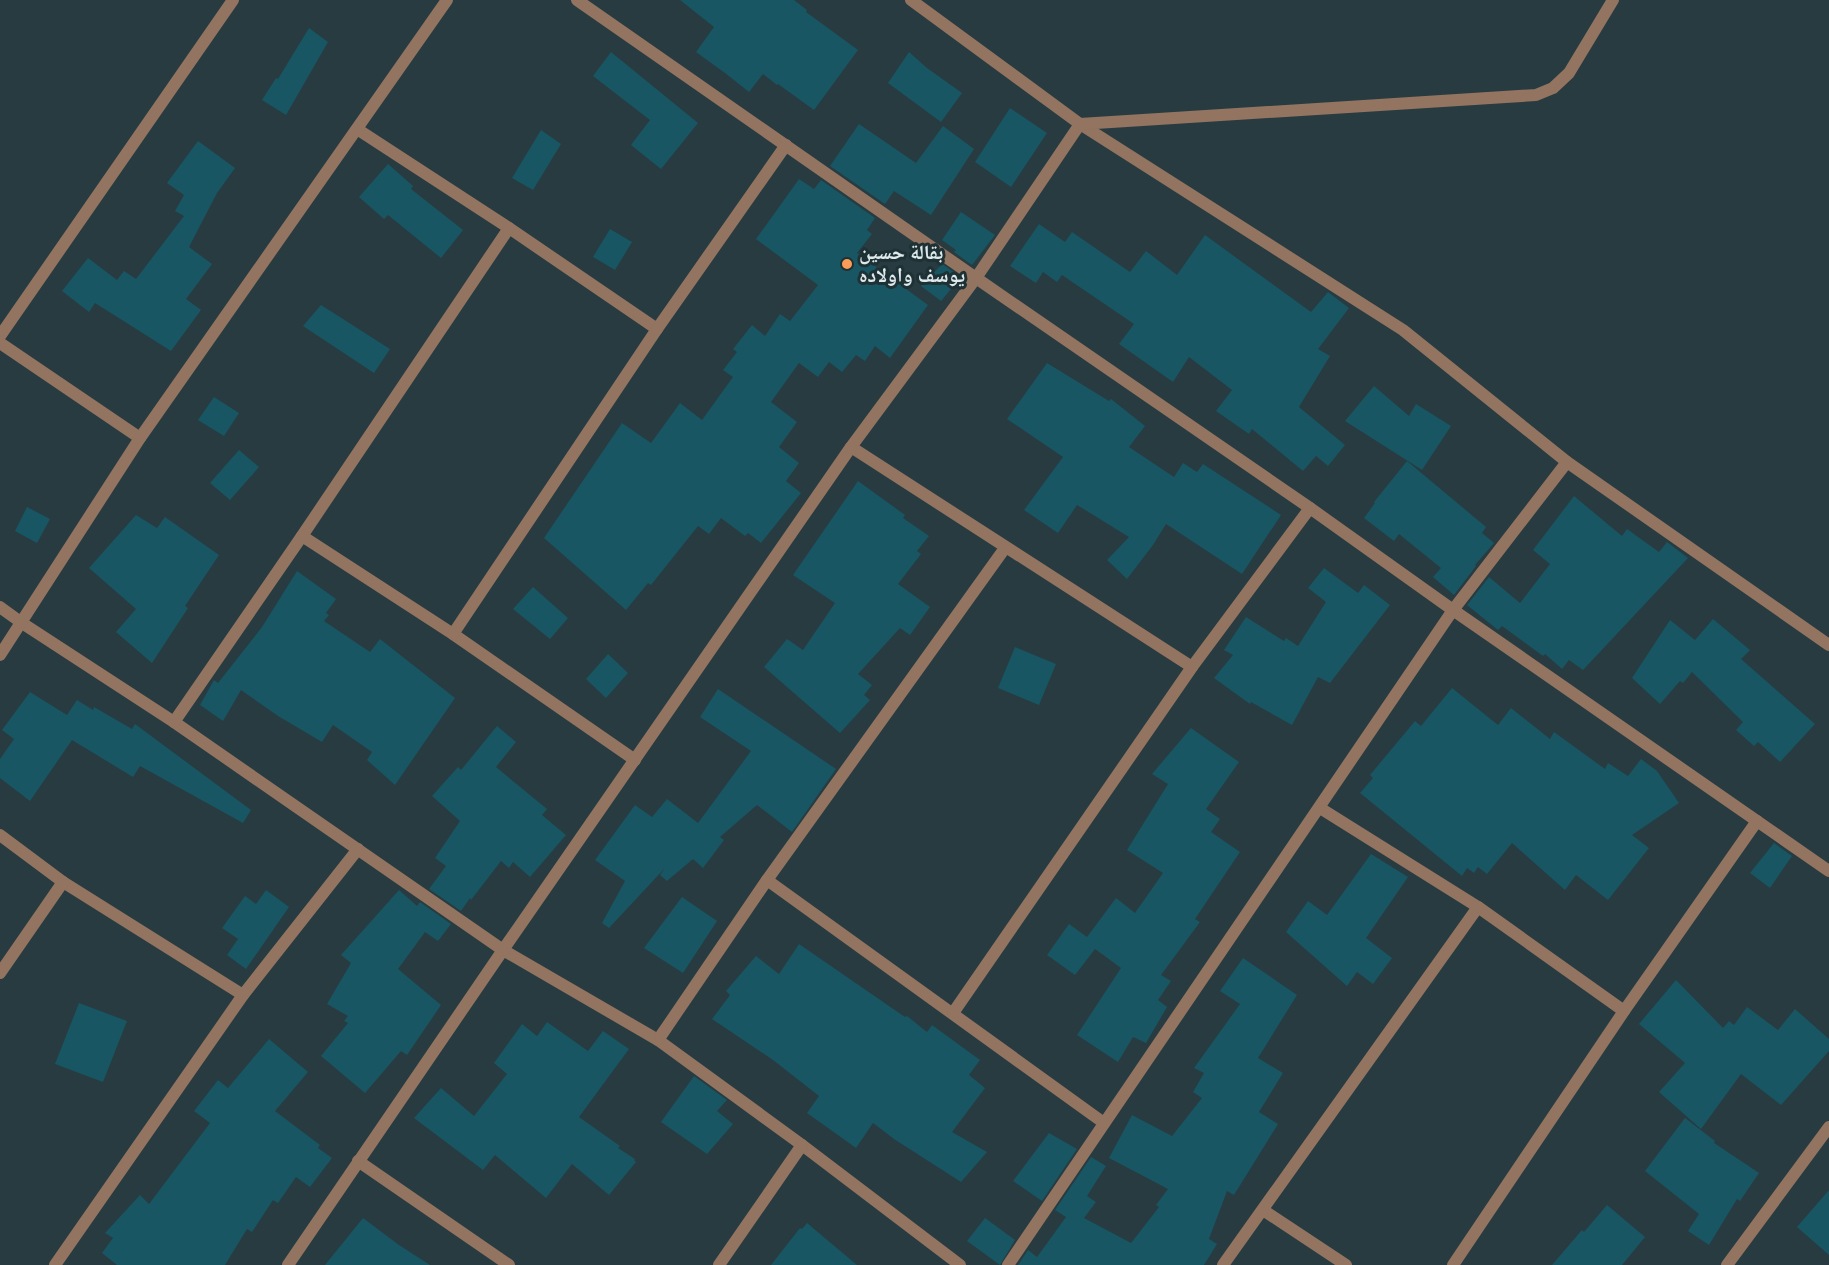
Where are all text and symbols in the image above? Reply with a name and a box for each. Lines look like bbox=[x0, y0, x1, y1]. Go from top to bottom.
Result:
place label: بقالة حسين يوسف واولاده bbox=[859, 241, 965, 287]
marker: بقالة حسين يوسف واولاده bbox=[840, 257, 854, 271]

